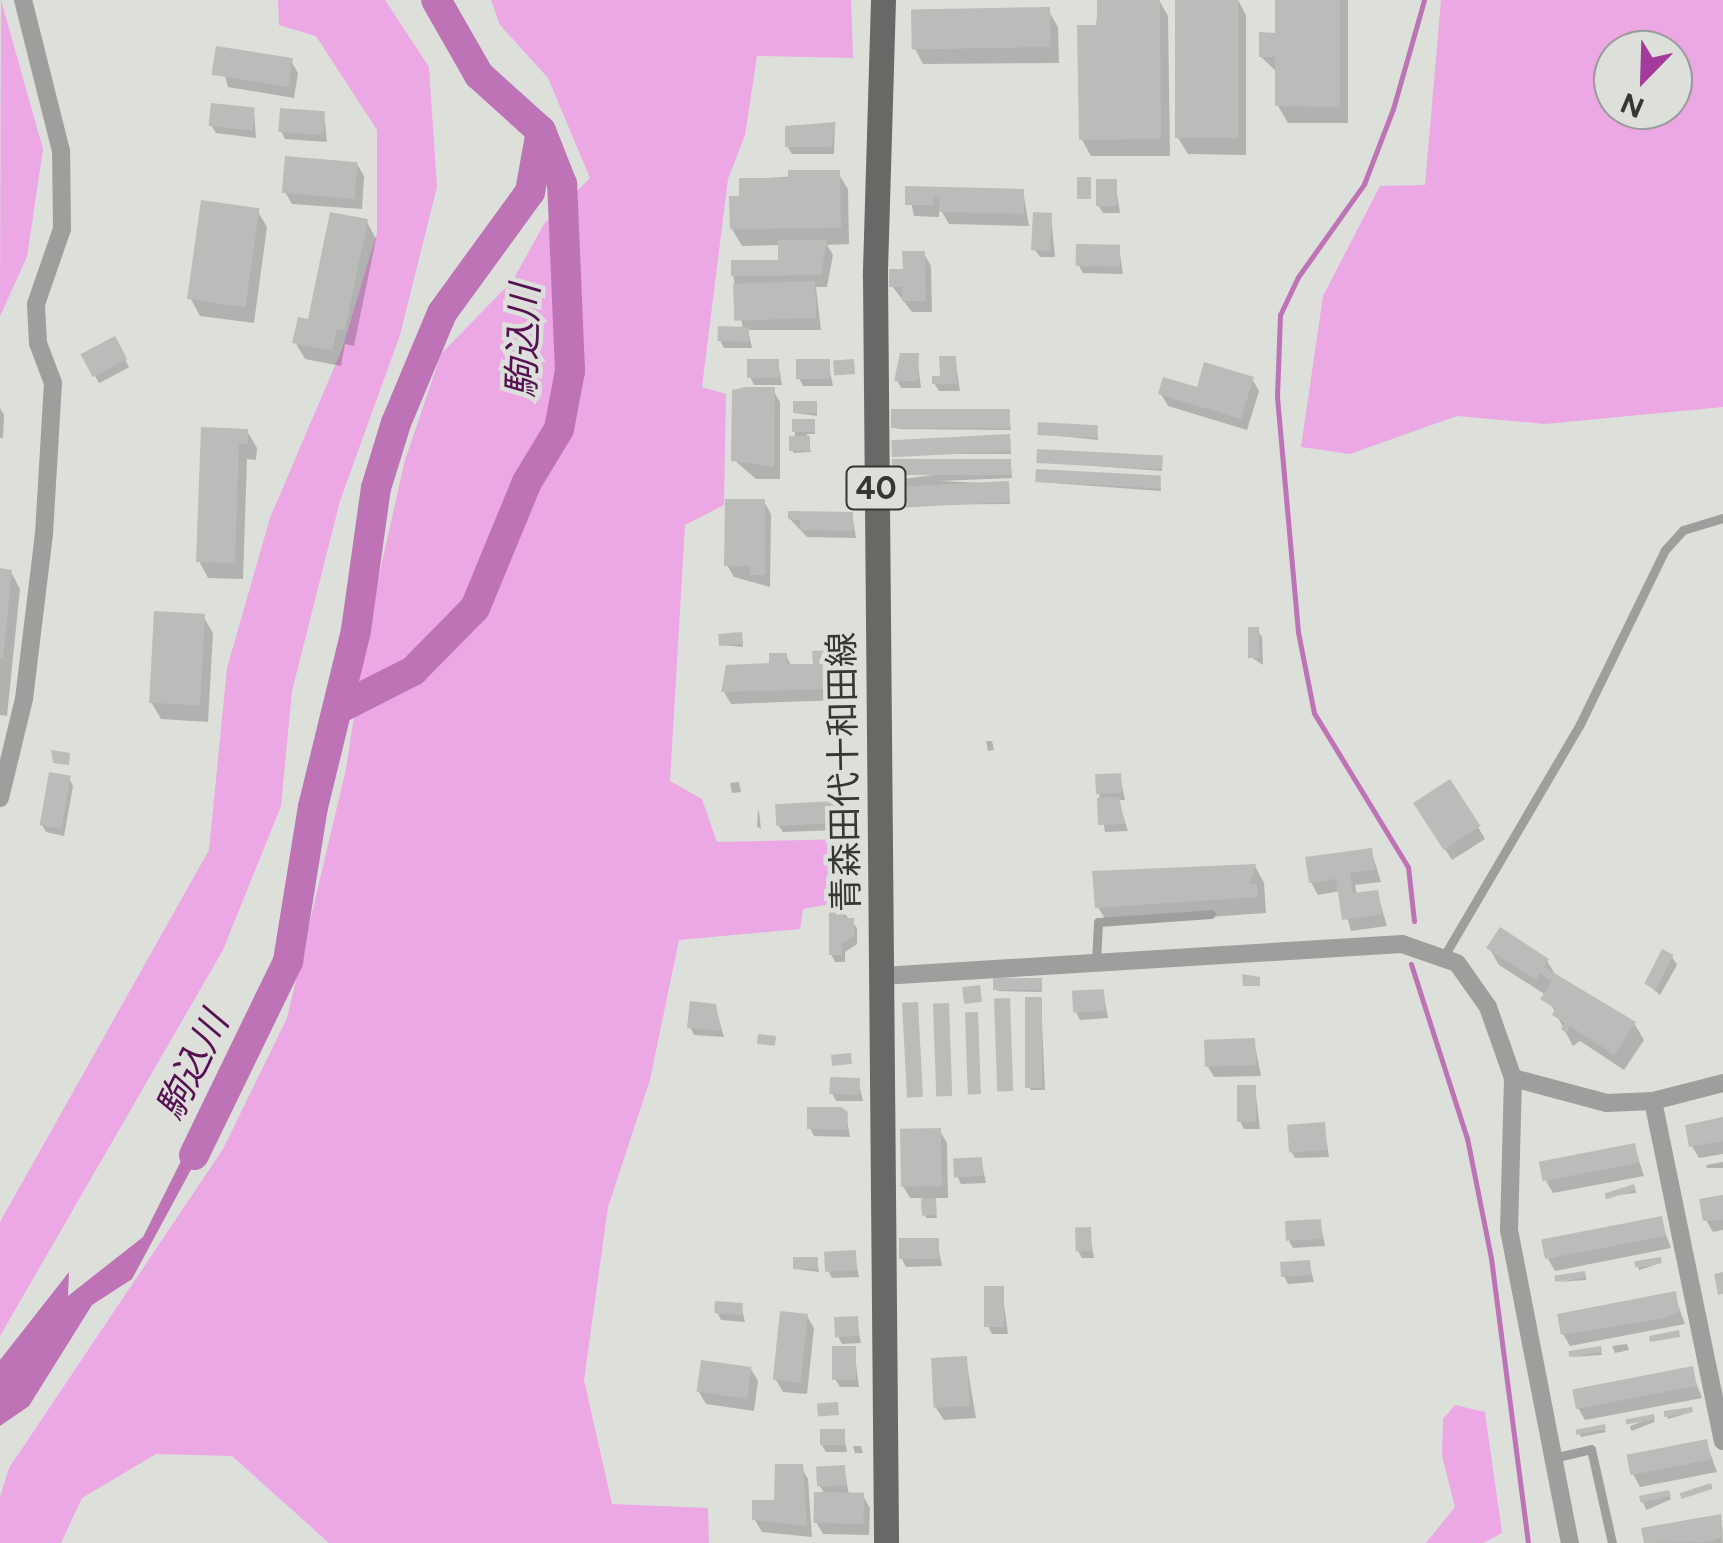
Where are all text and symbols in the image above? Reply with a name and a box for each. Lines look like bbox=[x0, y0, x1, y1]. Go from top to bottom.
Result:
north arrow bbox=[1593, 30, 1693, 130]
text: N bbox=[1615, 86, 1649, 126]
water label: 駒込川 bbox=[499, 283, 549, 399]
road number: 40 bbox=[844, 461, 908, 515]
street label: 青森田代十和田線 bbox=[821, 632, 867, 912]
water label: 駒込川 bbox=[148, 1005, 238, 1127]

